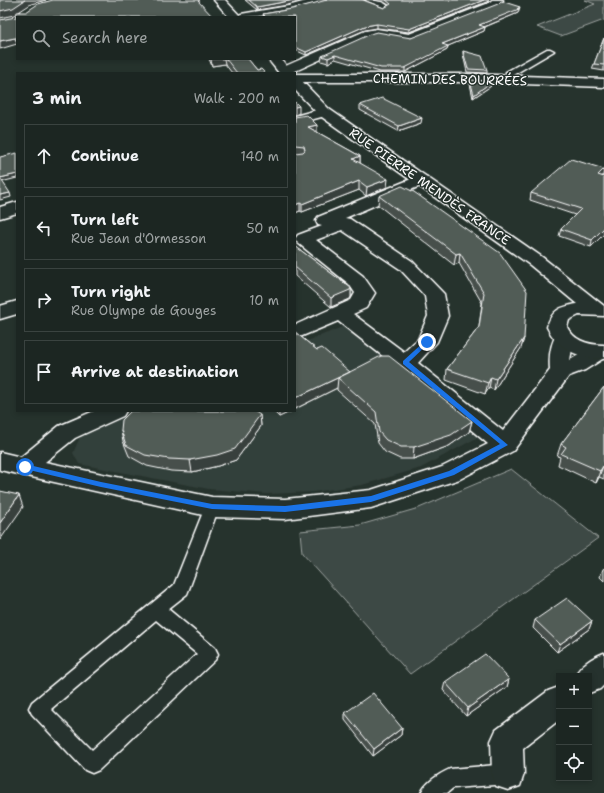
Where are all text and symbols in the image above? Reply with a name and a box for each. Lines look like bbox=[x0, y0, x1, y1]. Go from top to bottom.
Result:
search box bbox=[16, 16, 296, 60]
icon: search bbox=[30, 27, 52, 49]
text: Search here bbox=[62, 28, 148, 48]
street label: CHEMIN DES BOURRÉES bbox=[373, 69, 527, 89]
text: 3 min bbox=[32, 87, 82, 109]
text: Walk · 200 m bbox=[194, 90, 280, 107]
street label: RUE PIERRE MENDÈS FRANCE bbox=[346, 123, 514, 249]
icon: ahead bbox=[33, 145, 55, 167]
text: Continue bbox=[71, 146, 139, 166]
text: 140 m bbox=[240, 148, 279, 165]
text: Turn left bbox=[71, 210, 139, 230]
icon: left bbox=[33, 217, 55, 239]
text: 50 m bbox=[246, 220, 279, 237]
text: Rue Jean d'Ormesson bbox=[71, 230, 206, 247]
text: Turn right bbox=[71, 282, 151, 302]
icon: right bbox=[33, 289, 55, 311]
text: 10 m bbox=[249, 292, 279, 309]
text: Rue Olympe de Gouges bbox=[71, 302, 216, 319]
route end bbox=[418, 333, 436, 351]
icon: arrive bbox=[33, 361, 55, 383]
text: Arrive at destination bbox=[71, 362, 239, 382]
route start bbox=[16, 458, 34, 476]
map controls bbox=[556, 673, 592, 781]
button: + bbox=[556, 673, 592, 709]
button: − bbox=[556, 709, 592, 745]
button: locate bbox=[556, 745, 592, 781]

